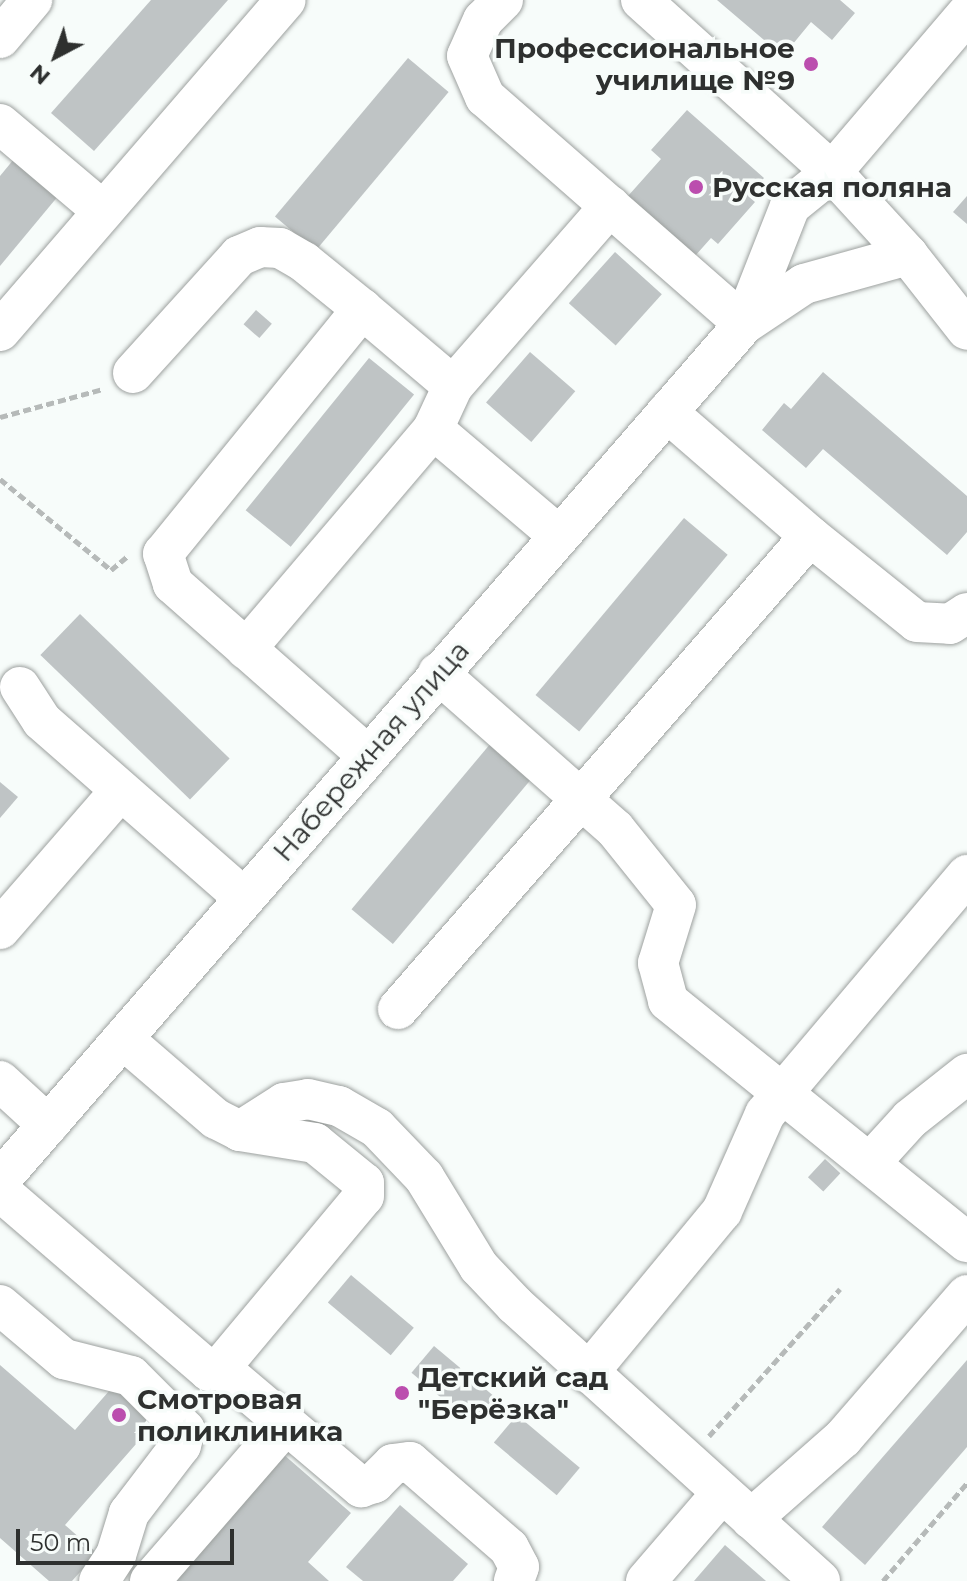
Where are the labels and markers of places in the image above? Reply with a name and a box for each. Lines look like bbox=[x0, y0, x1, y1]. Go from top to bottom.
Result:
place label: Профессиональное училище №9 bbox=[494, 31, 795, 97]
marker: Профессиональное училище №9 bbox=[802, 55, 820, 73]
place label: Русская поляна bbox=[712, 170, 952, 204]
marker: Русская поляна bbox=[687, 178, 705, 196]
place label: Детский сад "Берёзка" bbox=[418, 1360, 608, 1426]
place label: Смотровая поликлиника bbox=[137, 1382, 343, 1448]
marker: Детский сад "Берёзка" bbox=[393, 1384, 411, 1402]
marker: Смотровая поликлиника bbox=[108, 1404, 130, 1426]

